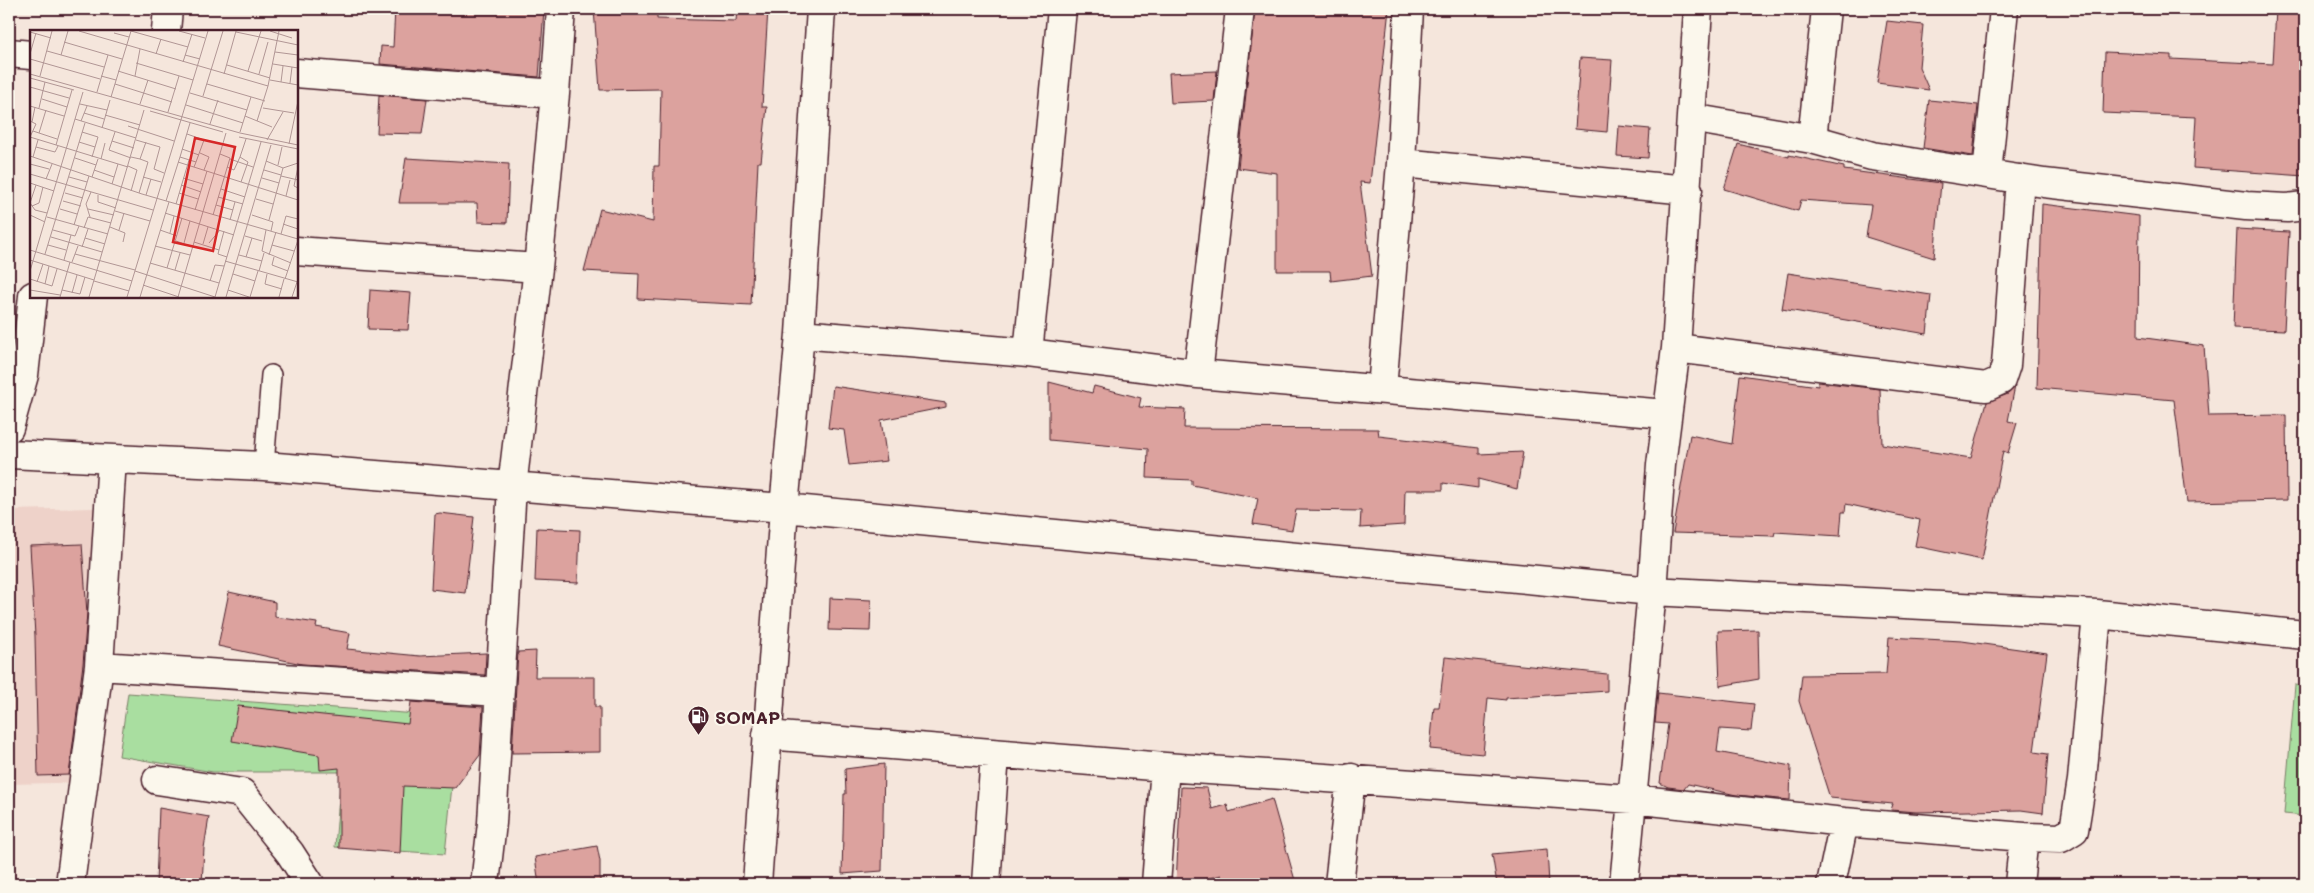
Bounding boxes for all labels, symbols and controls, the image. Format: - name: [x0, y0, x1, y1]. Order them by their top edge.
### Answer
- inset map: [30, 30, 298, 298]
- fuel station icon: SOMAP: [687, 705, 711, 736]
- place label: SOMAP: [715, 705, 780, 729]

